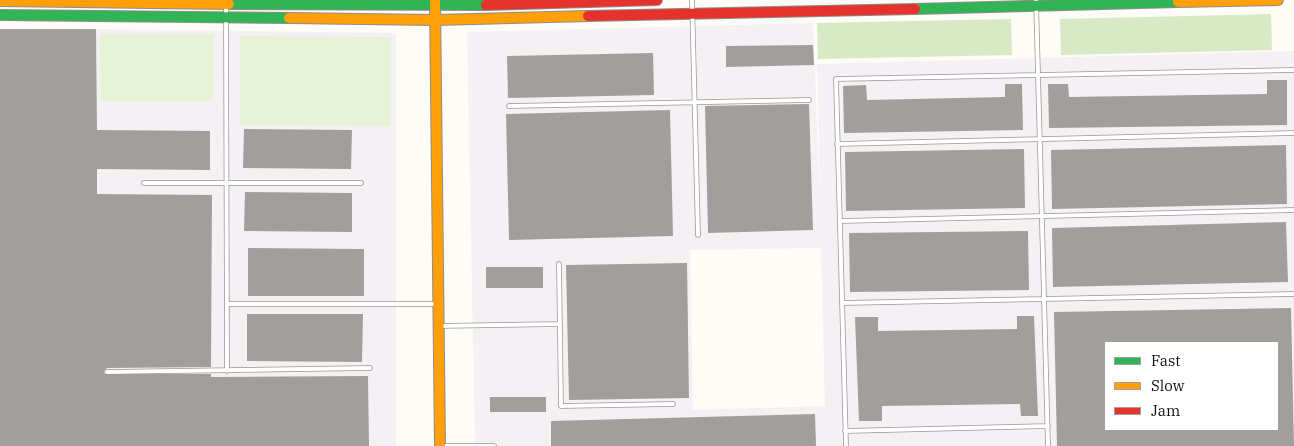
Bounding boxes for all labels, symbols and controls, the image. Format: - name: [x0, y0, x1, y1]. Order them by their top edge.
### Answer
- legend: [1104, 341, 1279, 431]
- text: Fast: [1151, 351, 1181, 370]
- text: Slow: [1151, 376, 1184, 395]
- text: Jam: [1151, 401, 1180, 420]

